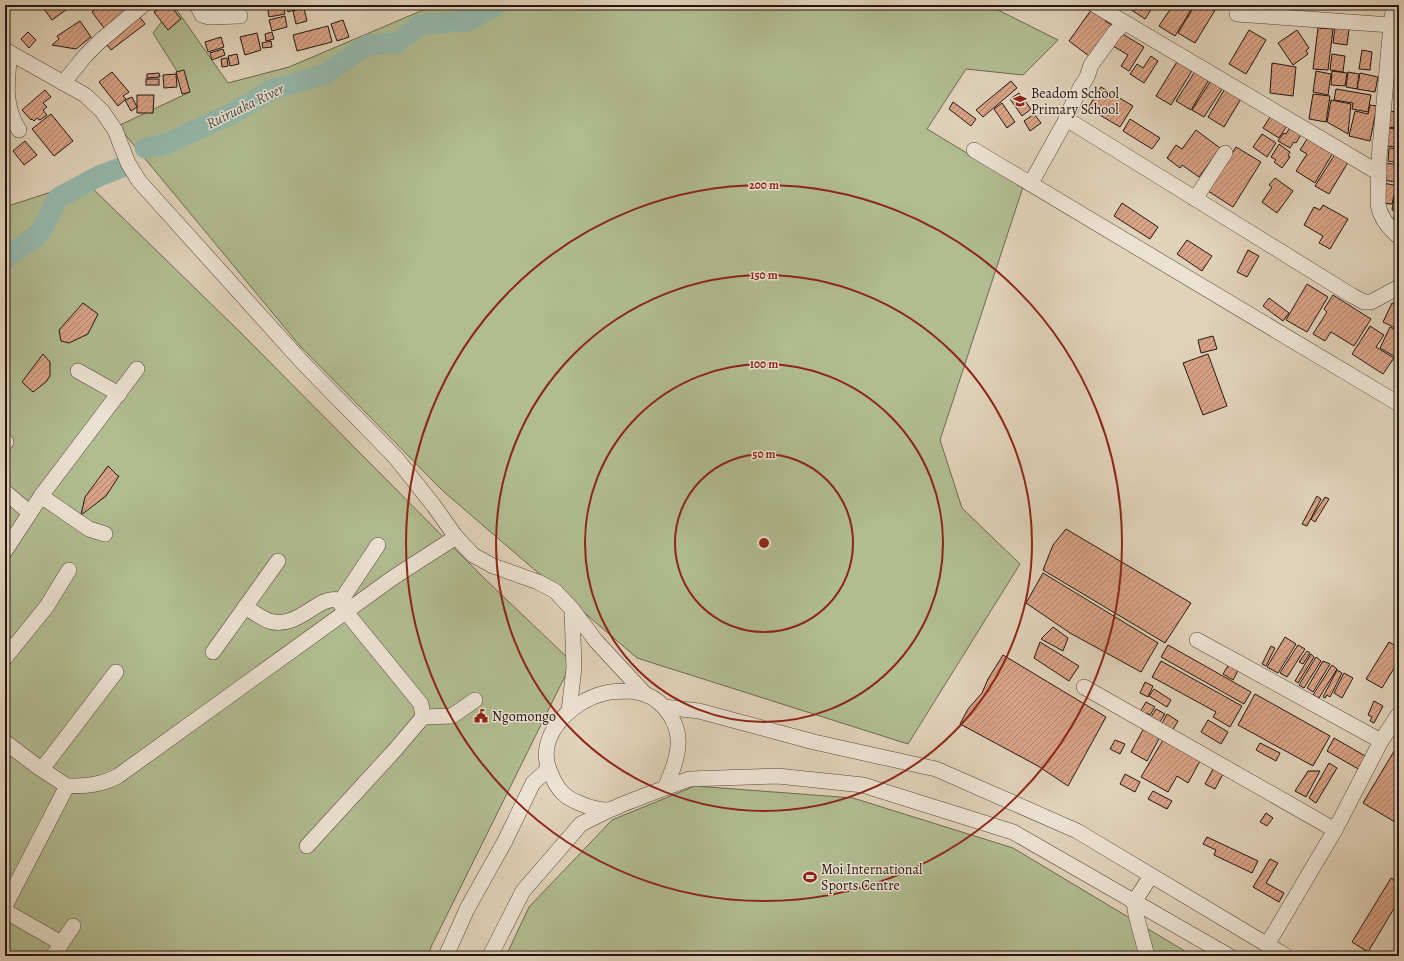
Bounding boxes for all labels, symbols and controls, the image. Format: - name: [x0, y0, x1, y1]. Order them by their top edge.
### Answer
- water label: Ruiruaka River: [203, 78, 288, 133]
- place label: Beadom School Primary School: [1031, 84, 1119, 119]
- school or university icon: Beadom School Primary School: [1012, 93, 1028, 109]
- text: 200 m: [749, 177, 779, 193]
- text: 150 m: [750, 267, 778, 283]
- text: 100 m: [750, 356, 778, 372]
- text: 50 m: [752, 446, 776, 462]
- centre of rings: [757, 536, 771, 550]
- place label: Ngomongo: [492, 707, 556, 726]
- public building icon: Ngomongo: [473, 708, 489, 724]
- place label: Moi International Sports Centre: [821, 860, 923, 895]
- sports icon: Moi International Sports Centre: [802, 869, 818, 885]

